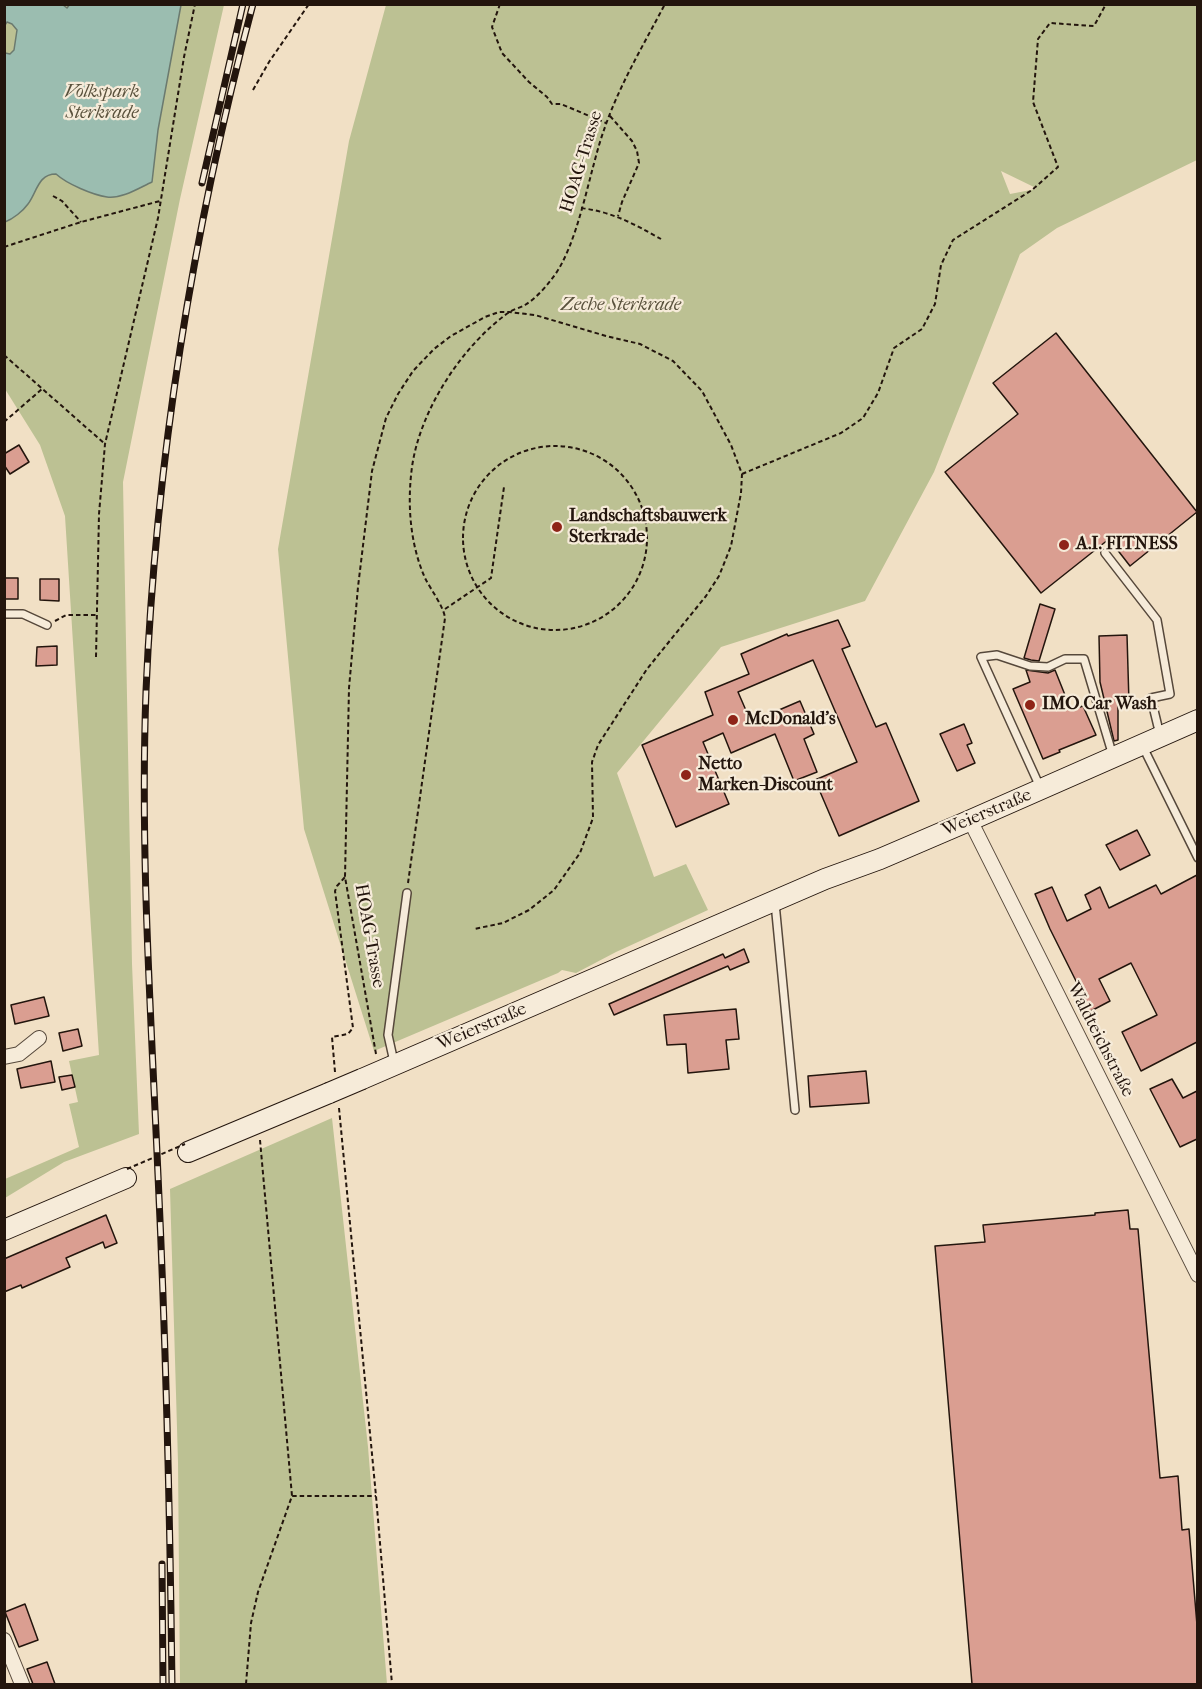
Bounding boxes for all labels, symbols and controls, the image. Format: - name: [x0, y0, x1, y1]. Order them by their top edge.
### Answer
- park label: Volkspark Sterkrade: [65, 82, 139, 124]
- street label: HOAG-Trasse: [556, 108, 608, 216]
- park label: Zeche Sterkrade: [561, 295, 681, 317]
- place label: Landschaftsbauwerk Sterkrade: [569, 506, 727, 548]
- marker: Landschaftsbauwerk Sterkrade: [550, 520, 564, 534]
- place label: A.I. FITNESS: [1076, 534, 1178, 556]
- marker: A.I. FITNESS: [1057, 538, 1071, 552]
- place label: IMO Car Wash: [1042, 694, 1157, 716]
- marker: IMO Car Wash: [1023, 698, 1037, 712]
- place label: McDonald's: [745, 709, 836, 731]
- marker: McDonald's: [726, 713, 740, 727]
- place label: Netto Marken-Discount: [698, 754, 833, 796]
- marker: Netto Marken-Discount: [679, 768, 693, 782]
- street label: Weierstraße: [939, 785, 1035, 841]
- street label: HOAG-Trasse: [349, 882, 389, 990]
- street label: Waldteichstraße: [1062, 979, 1138, 1101]
- street label: Weierstraße: [434, 999, 530, 1055]

